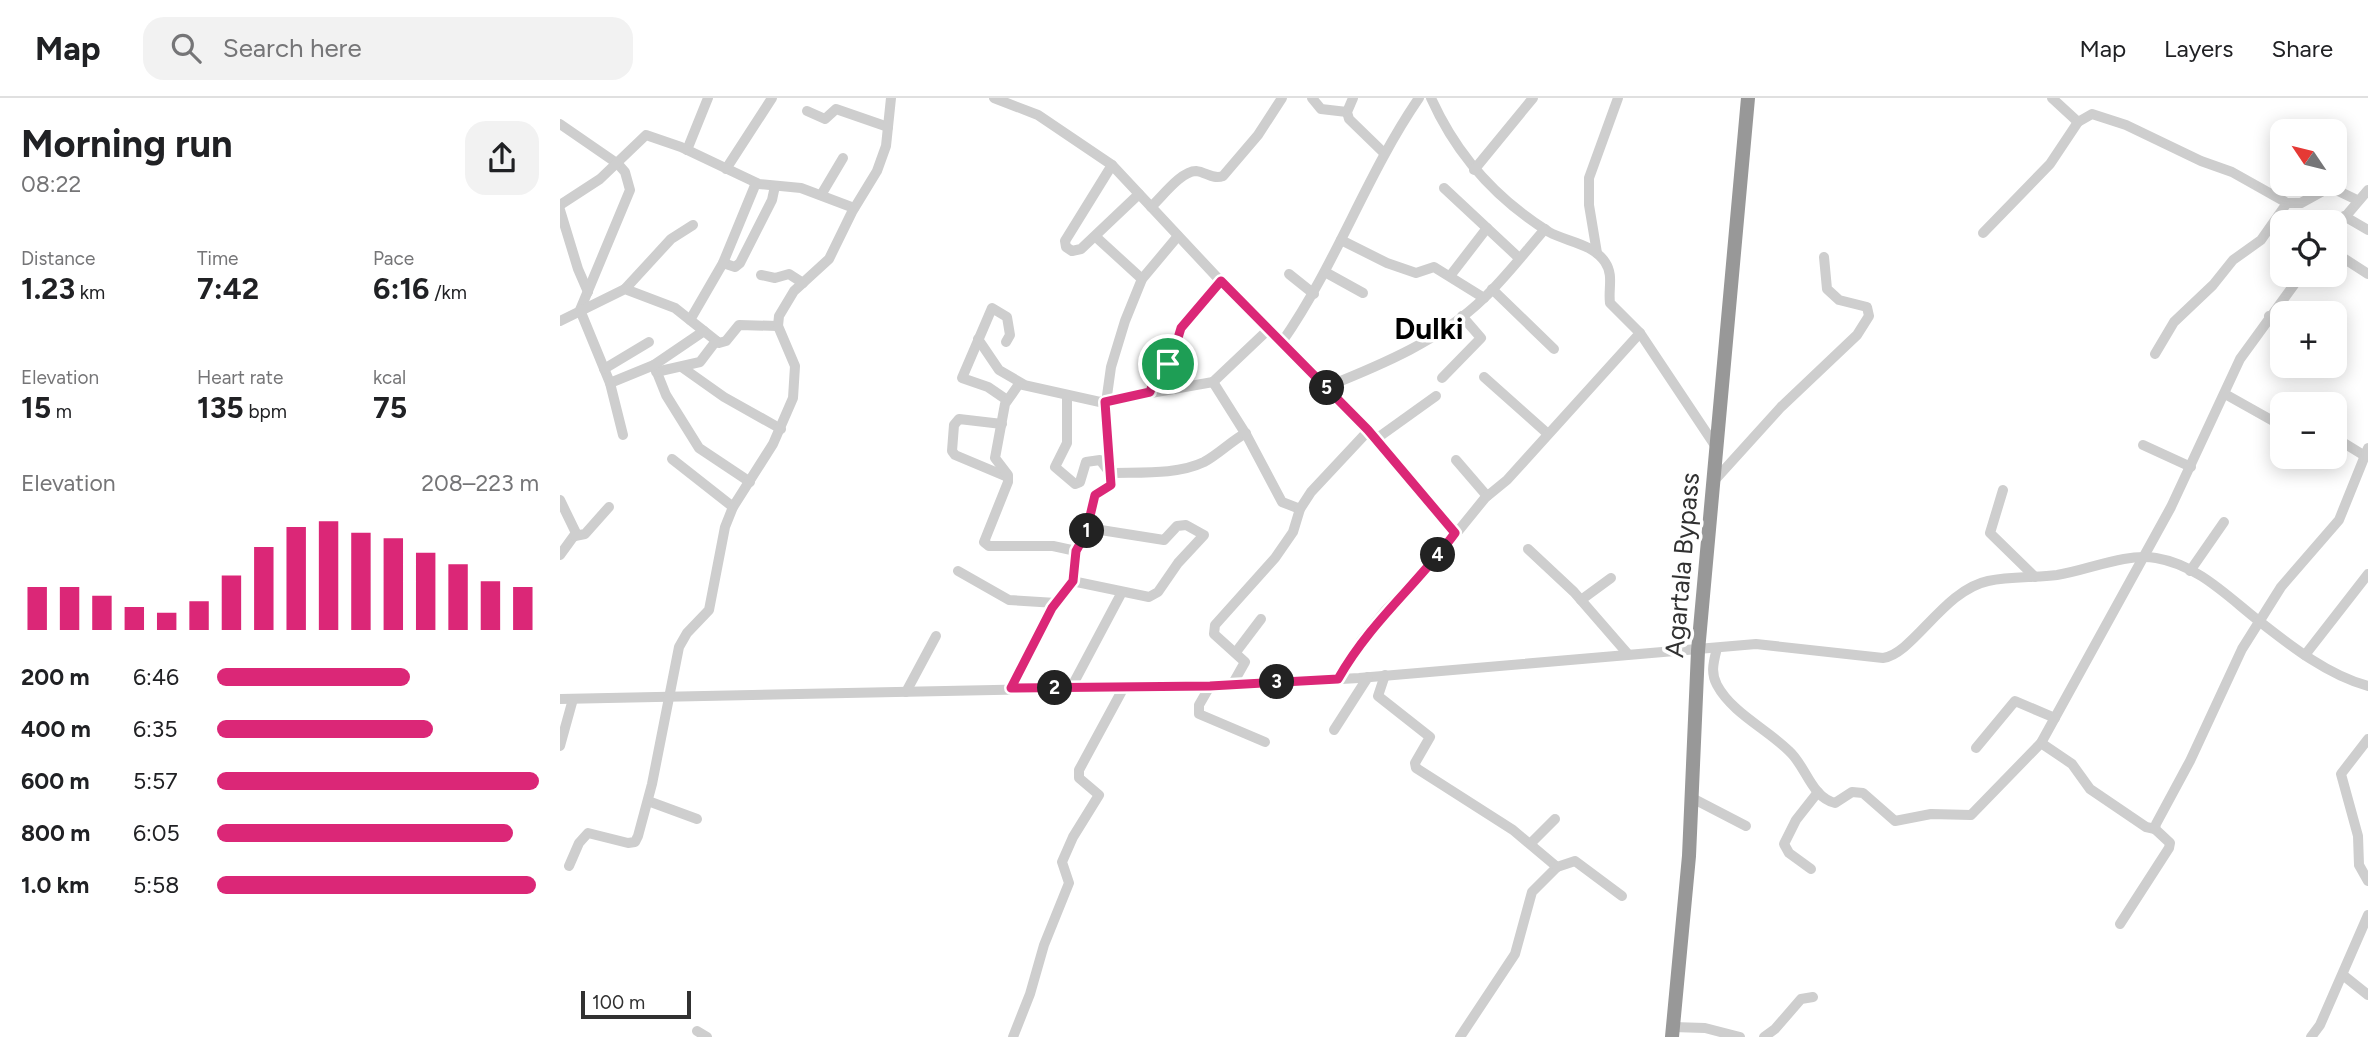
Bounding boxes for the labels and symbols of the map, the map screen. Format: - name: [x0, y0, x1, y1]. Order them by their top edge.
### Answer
- north arrow: [2270, 119, 2347, 196]
- district label: Dulki: [1394, 310, 1464, 347]
- pin: [1138, 334, 1198, 394]
- pin: 5: [1310, 370, 1344, 406]
- street label: Agartala Bypass: [1658, 471, 1706, 659]
- pin: 1: [1070, 514, 1104, 548]
- pin: 4: [1420, 538, 1456, 573]
- pin: 3: [1260, 664, 1294, 700]
- pin: 2: [1037, 670, 1072, 706]
- scale bar: [581, 988, 691, 1020]

